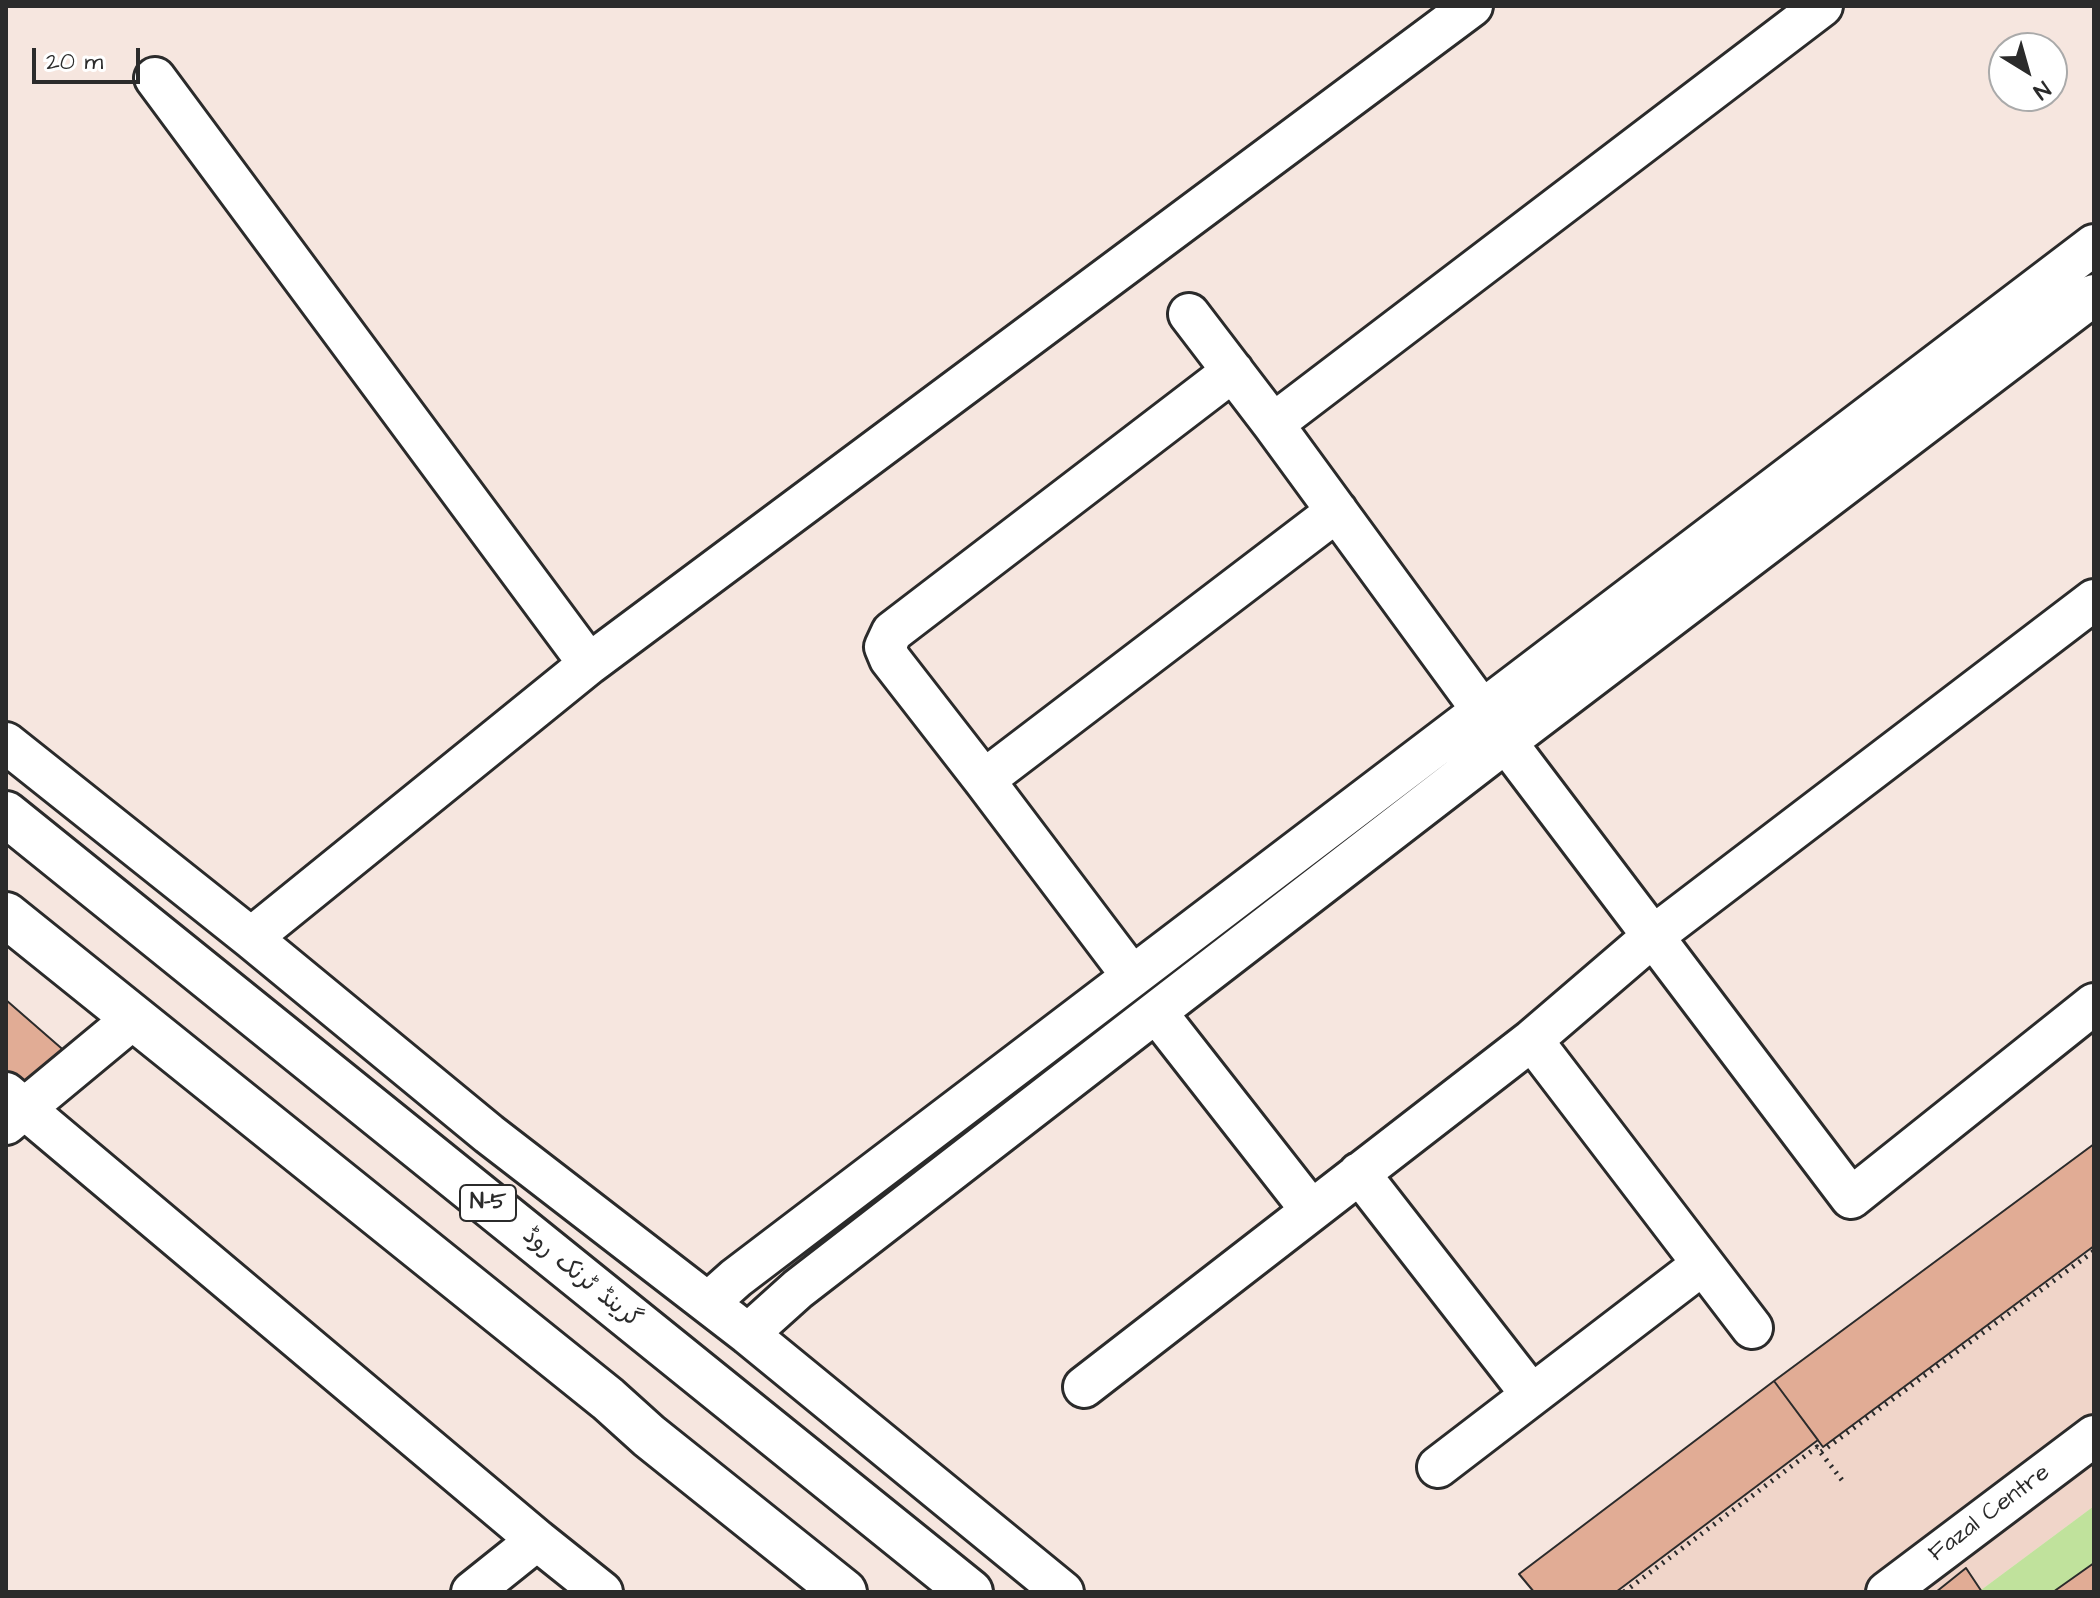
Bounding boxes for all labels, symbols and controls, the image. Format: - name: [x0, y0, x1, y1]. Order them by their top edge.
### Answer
- scale bar: [36, 32, 144, 82]
- north arrow: [1988, 32, 2068, 112]
- text: 20 m: [46, 45, 103, 79]
- text: N: [2027, 73, 2056, 106]
- road number: N-5: [460, 1185, 516, 1221]
- street label: گرینڈ ٹرنک روڈ: [516, 1222, 646, 1336]
- street label: Fazal Centre: [1924, 1459, 2056, 1569]

